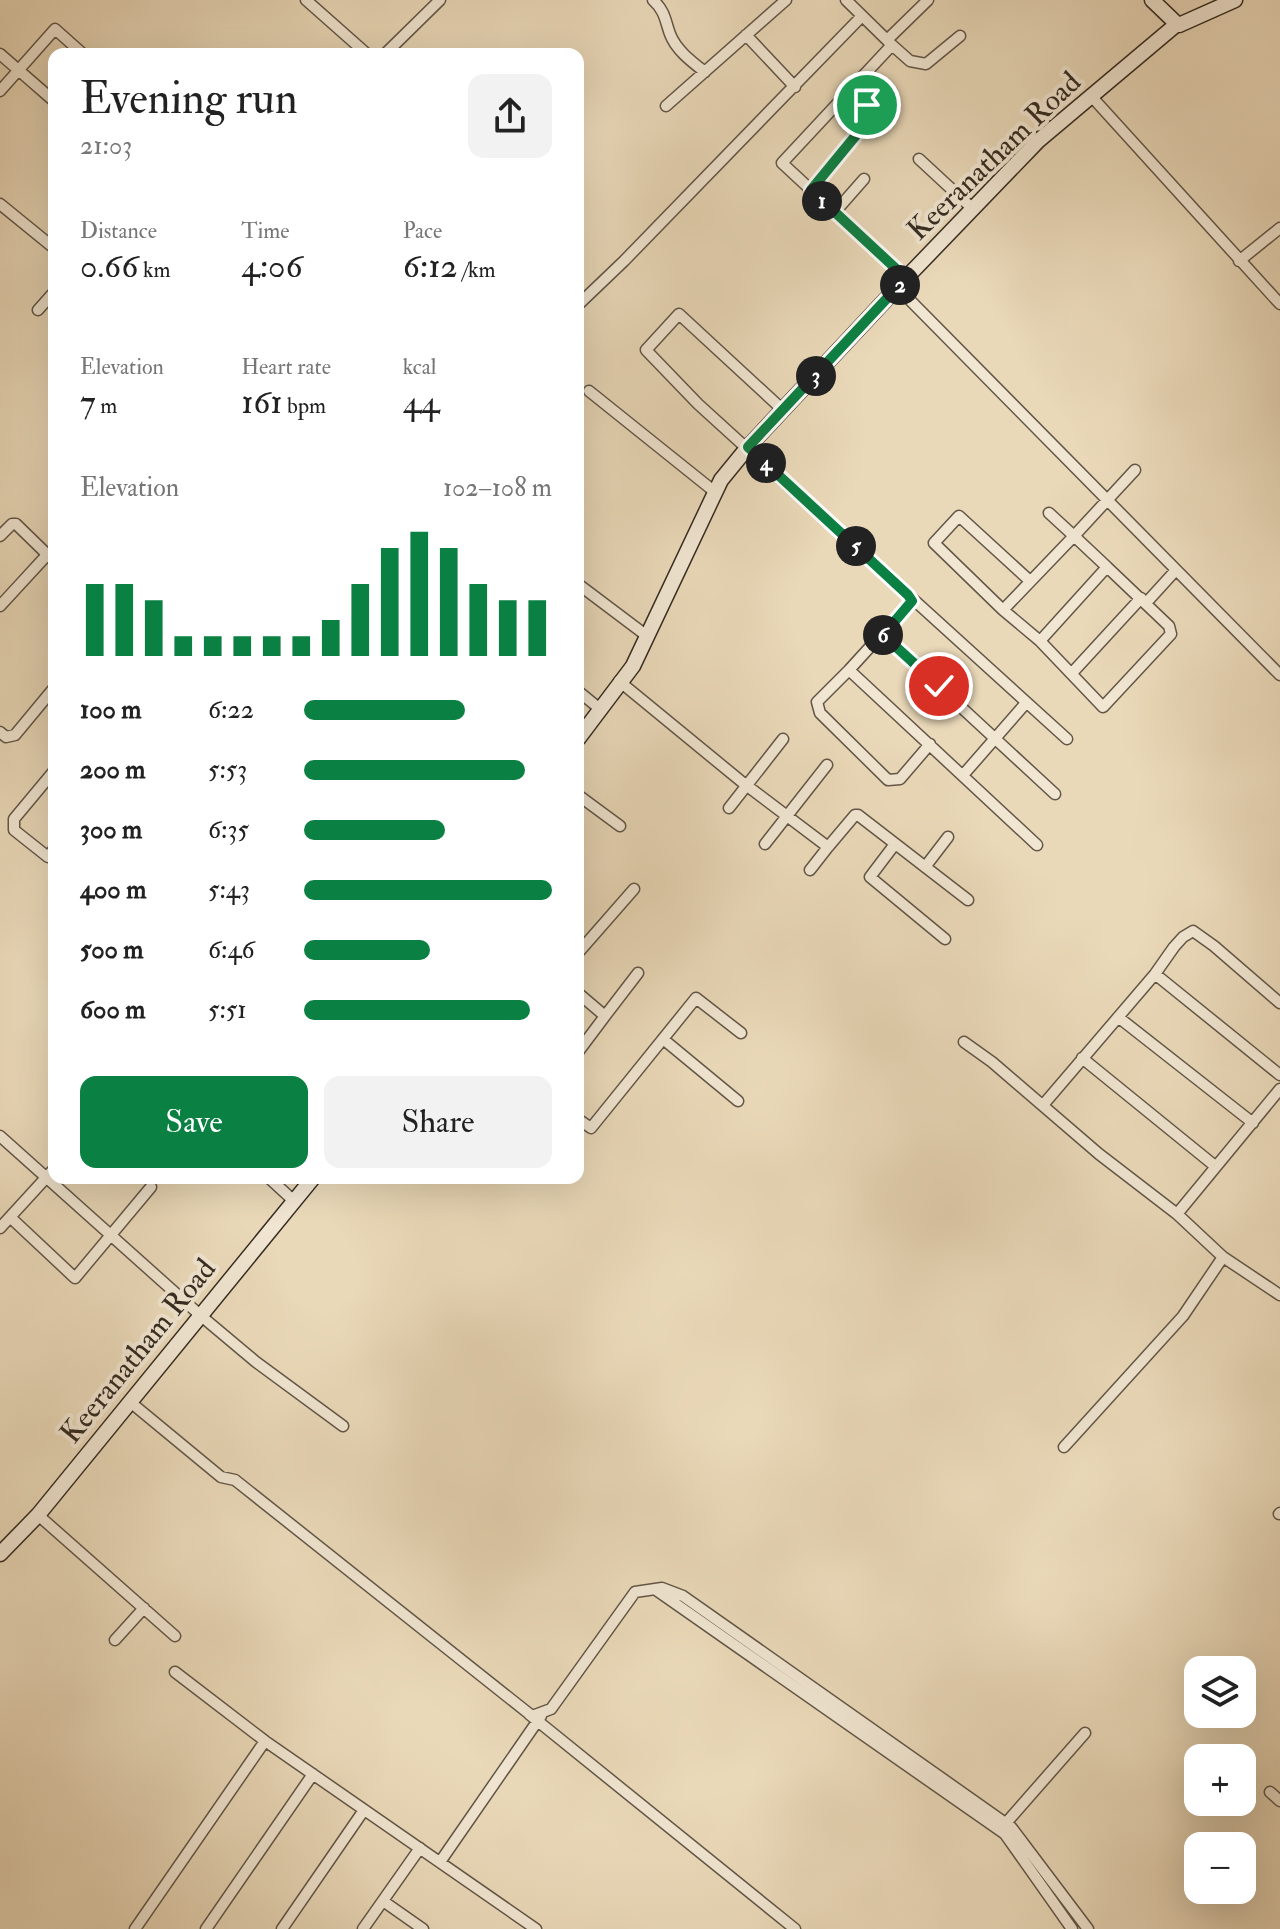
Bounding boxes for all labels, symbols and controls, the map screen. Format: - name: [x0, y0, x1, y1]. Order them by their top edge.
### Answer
- street label: Keeranatham Road: [899, 64, 1089, 248]
- pin: [833, 71, 901, 139]
- text: Evening run: [80, 72, 298, 127]
- button: share: [468, 74, 552, 158]
- icon: arrive: [845, 83, 889, 127]
- text: 21:03: [80, 130, 132, 162]
- pin: 1: [802, 181, 842, 221]
- text: 1: [818, 187, 826, 215]
- text: Distance: [80, 217, 157, 245]
- text: Time: [241, 217, 289, 245]
- text: Pace: [403, 217, 442, 245]
- text: 0.66: [80, 245, 138, 288]
- text: 4:06: [241, 245, 303, 288]
- text: 6:12: [403, 245, 458, 288]
- text: km: [138, 256, 170, 284]
- text: /km: [458, 256, 495, 284]
- pin: 2: [880, 265, 920, 305]
- text: 2: [894, 271, 906, 299]
- text: Elevation: [80, 353, 164, 381]
- text: Heart rate: [241, 353, 331, 381]
- text: kcal: [403, 353, 436, 381]
- pin: 3: [796, 356, 836, 396]
- text: 3: [812, 362, 820, 390]
- text: 7: [80, 381, 96, 424]
- text: 161: [241, 381, 282, 424]
- text: 44: [403, 381, 439, 424]
- text: m: [96, 392, 117, 420]
- text: bpm: [282, 392, 326, 420]
- pin: 4: [746, 443, 786, 483]
- text: 4: [760, 449, 772, 477]
- text: Elevation: [80, 472, 179, 504]
- text: 102–108 m: [443, 472, 552, 504]
- pin: 5: [836, 526, 876, 566]
- text: 5: [851, 532, 861, 560]
- pin: 6: [863, 615, 903, 655]
- text: 6: [877, 621, 889, 649]
- pin: [905, 652, 973, 720]
- icon: check: [917, 664, 961, 708]
- text: 100 m: [80, 694, 141, 726]
- text: 6:22: [208, 694, 254, 726]
- text: 200 m: [80, 754, 145, 786]
- text: 5:53: [208, 754, 247, 786]
- text: 300 m: [80, 814, 142, 846]
- text: 6:35: [208, 814, 249, 846]
- text: 400 m: [80, 874, 146, 906]
- text: 5:43: [208, 874, 250, 906]
- text: 500 m: [80, 934, 144, 966]
- text: 6:46: [208, 934, 255, 966]
- text: 600 m: [80, 994, 145, 1026]
- text: 5:51: [208, 994, 247, 1026]
- button: Save: [80, 1076, 308, 1168]
- button: Share: [324, 1076, 552, 1168]
- street label: Keeranatham Road: [52, 1251, 224, 1451]
- map controls: [1184, 1656, 1256, 1904]
- button: layers: [1184, 1656, 1256, 1728]
- button: +: [1184, 1744, 1256, 1816]
- button: −: [1184, 1832, 1256, 1904]

